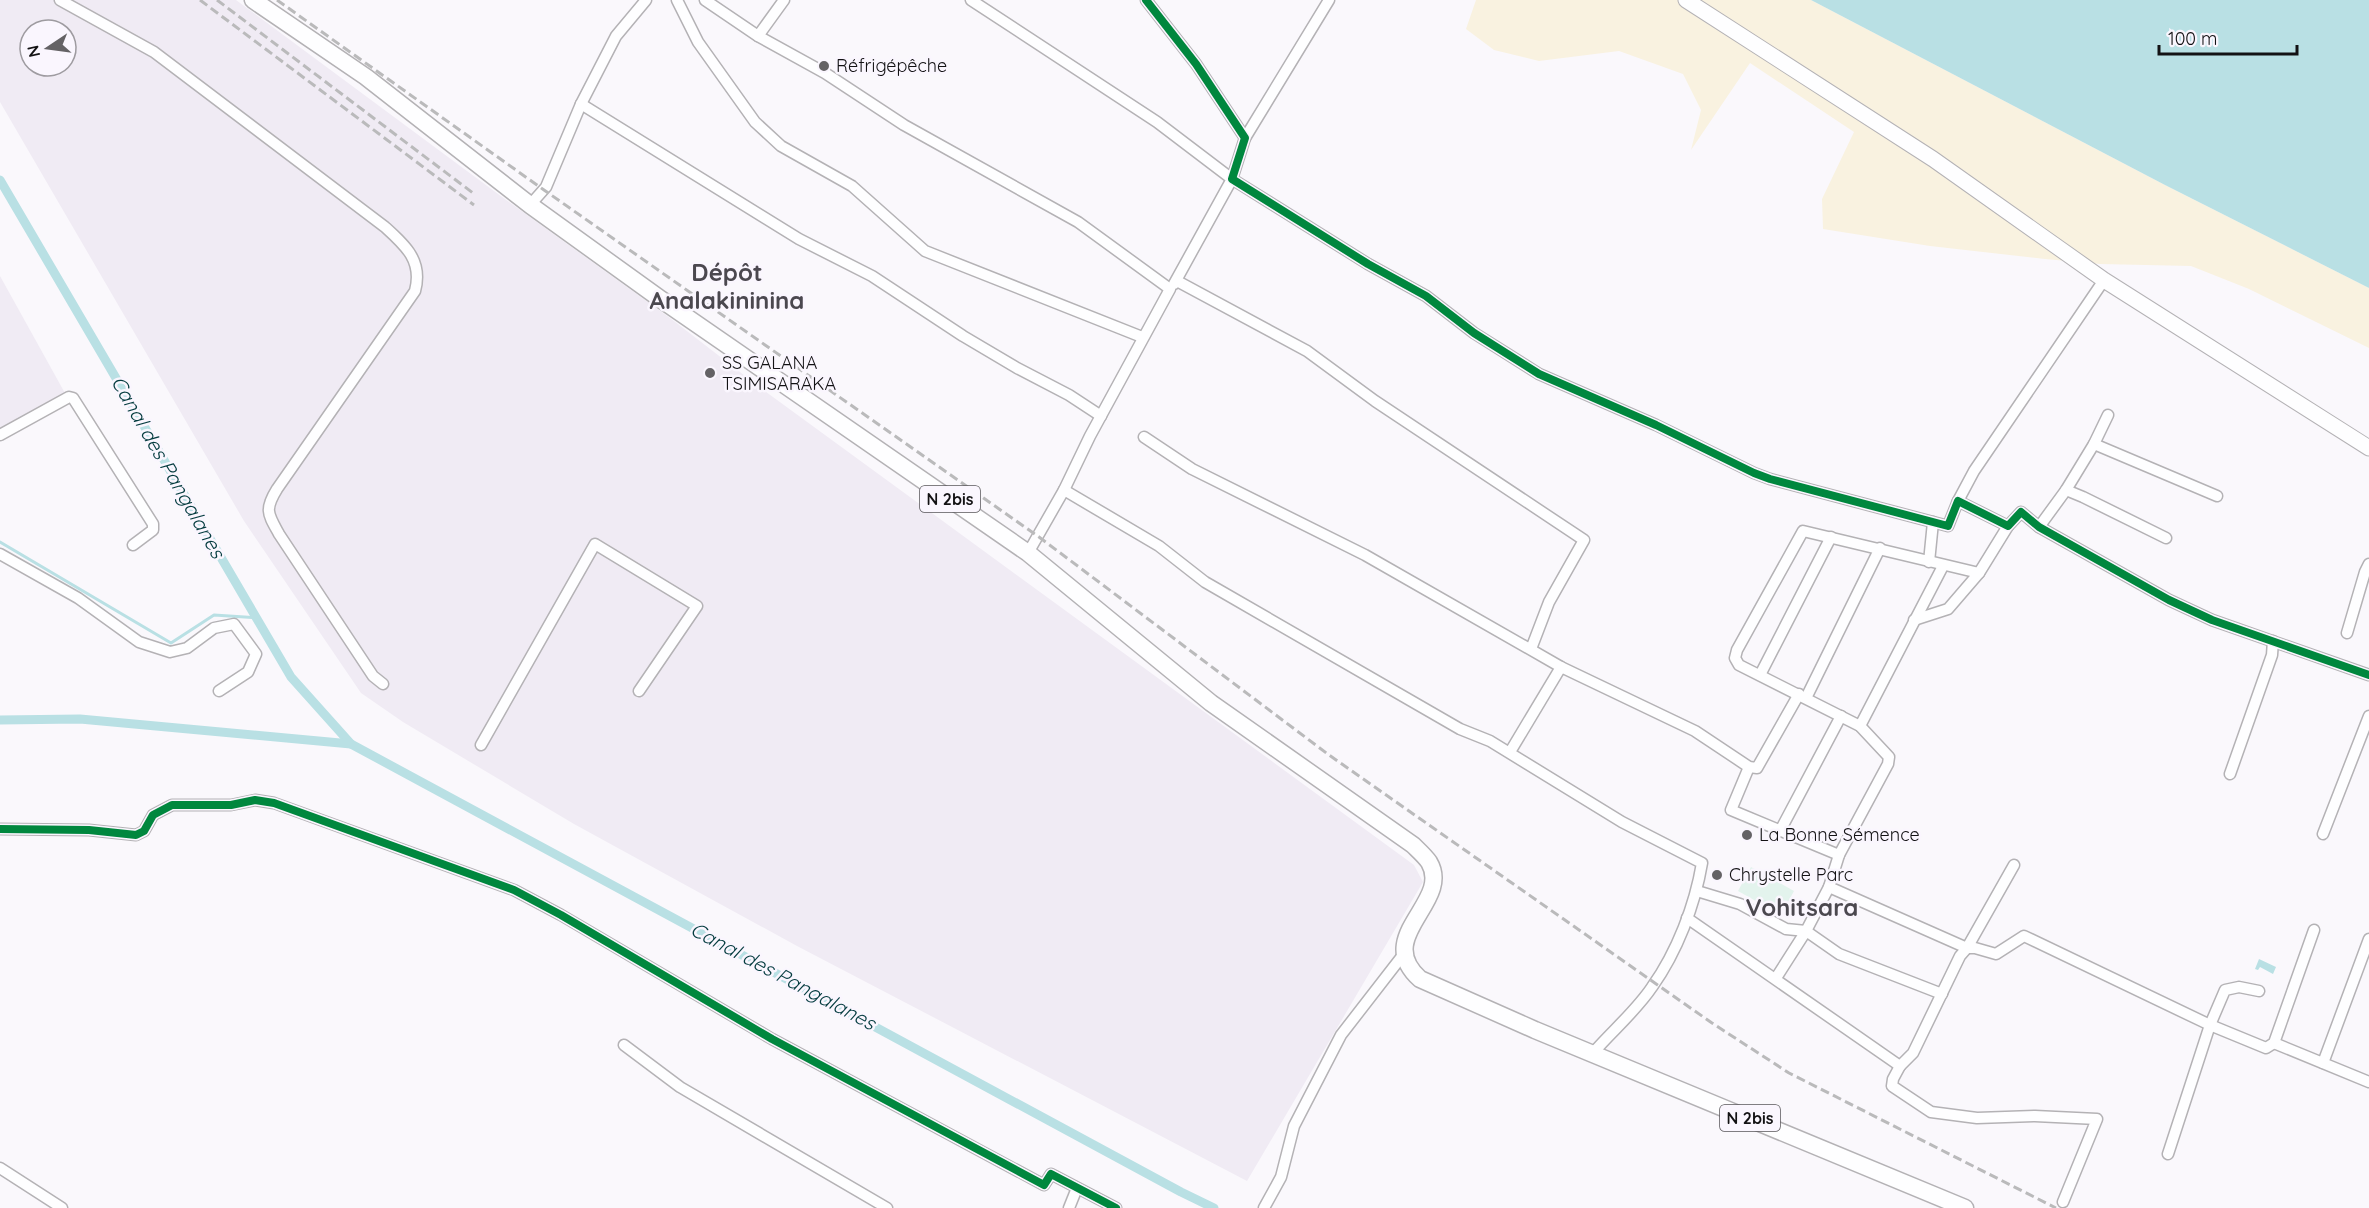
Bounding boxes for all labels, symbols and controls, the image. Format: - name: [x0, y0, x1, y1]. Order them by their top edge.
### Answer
- north arrow: [18, 18, 78, 78]
- scale bar: [2159, 18, 2297, 56]
- text: 100 m: [2168, 27, 2217, 50]
- text: N: [22, 43, 44, 59]
- place label: Réfrigépêche: [836, 54, 947, 77]
- marker: Réfrigépêche: [817, 59, 831, 73]
- district label: Dépôt Analakininina: [650, 257, 804, 315]
- place label: SS GALANA TSIMISARAKA: [722, 351, 836, 395]
- marker: SS GALANA TSIMISARAKA: [703, 366, 717, 380]
- water label: Canal des Pangalanes: [106, 371, 232, 564]
- road number: N 2bis: [920, 486, 980, 512]
- place label: La Bonne Sémence: [1759, 823, 1920, 846]
- marker: La Bonne Sémence: [1740, 828, 1754, 842]
- place label: Chrystelle Parc: [1729, 863, 1853, 886]
- marker: Chrystelle Parc: [1710, 868, 1724, 882]
- district label: Vohitsara: [1746, 892, 1858, 922]
- water label: Canal des Pangalanes: [686, 916, 882, 1036]
- road number: N 2bis: [1720, 1105, 1780, 1131]

